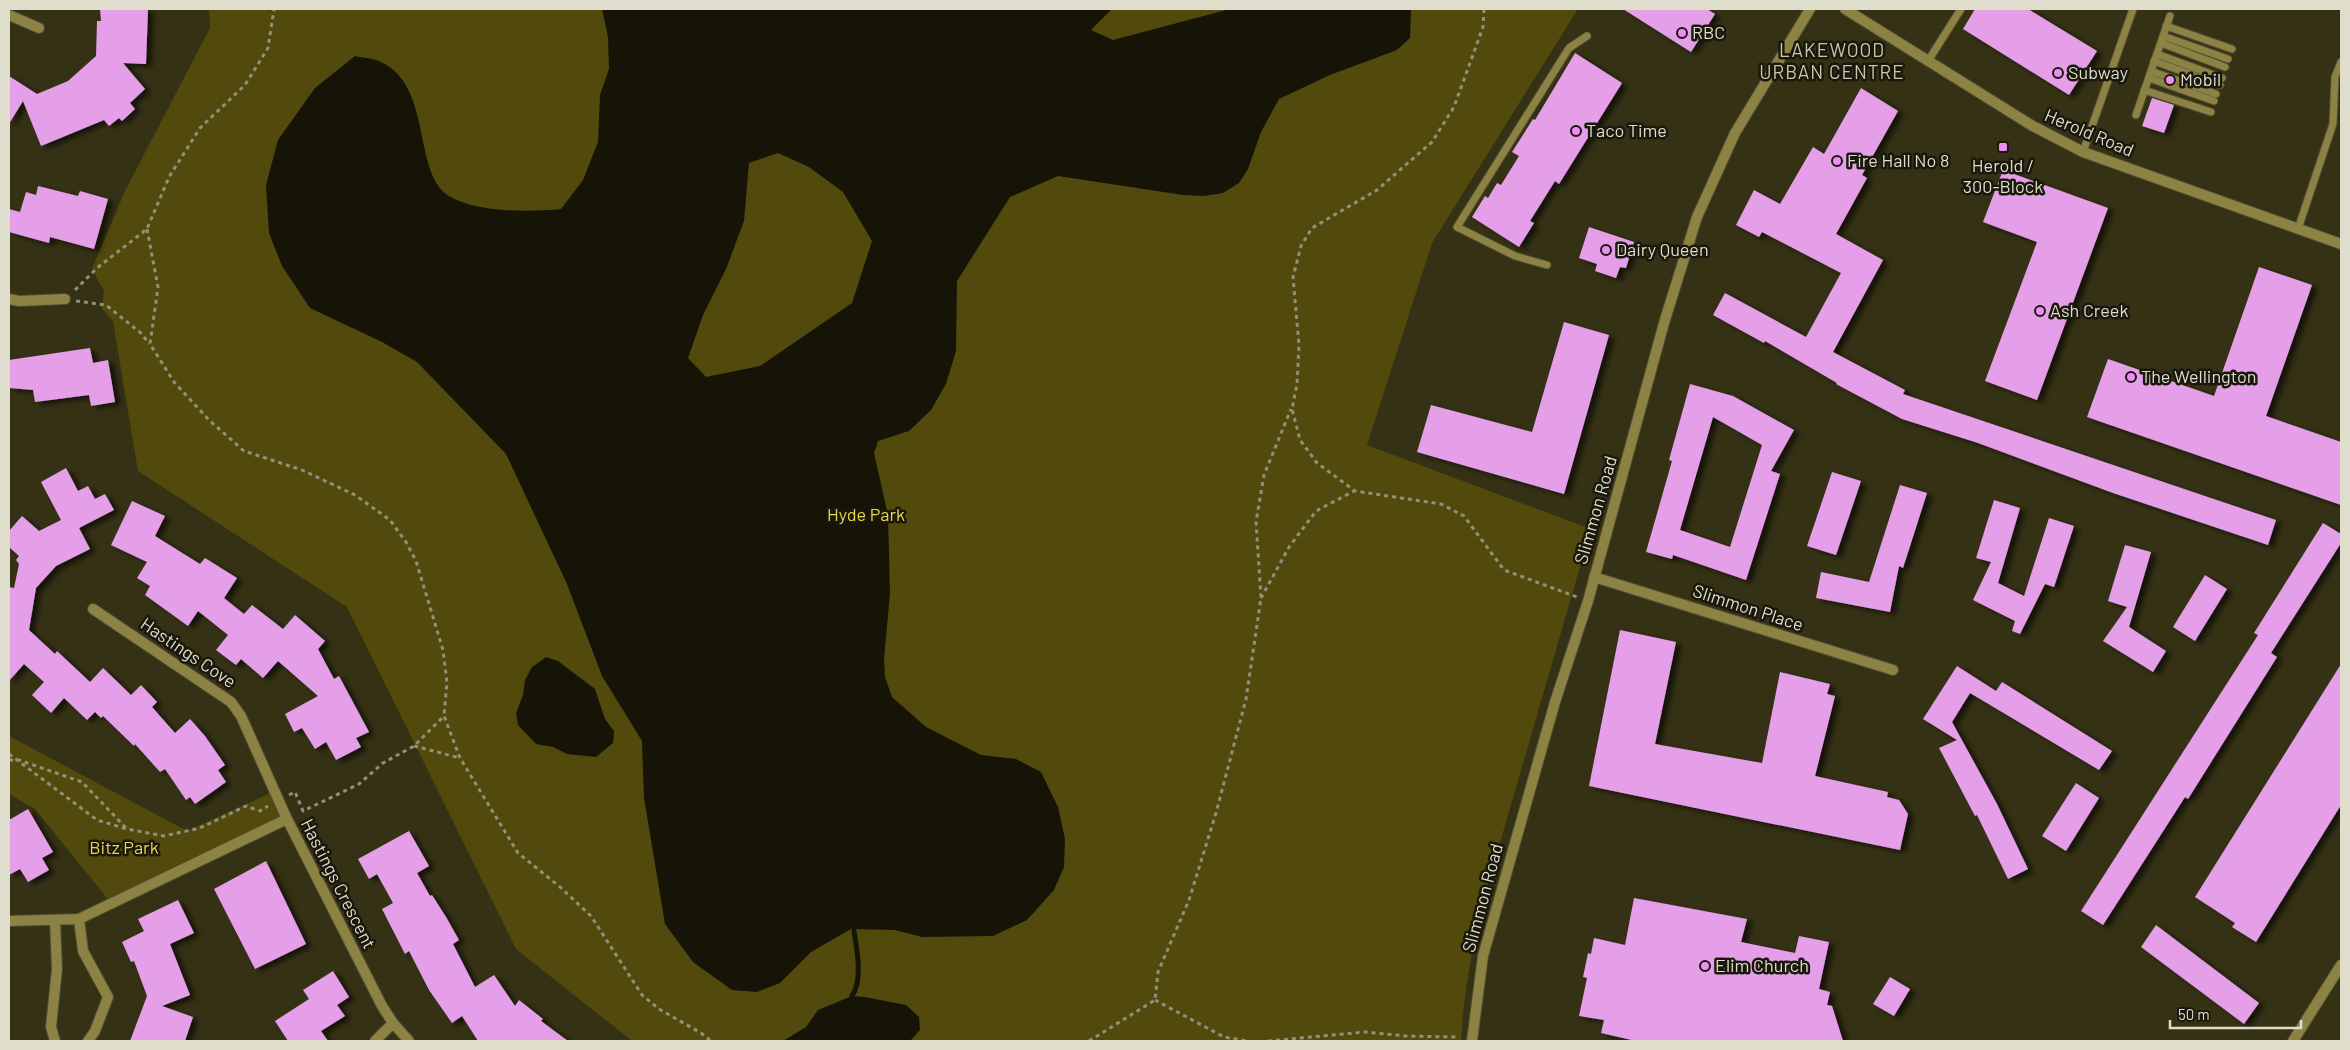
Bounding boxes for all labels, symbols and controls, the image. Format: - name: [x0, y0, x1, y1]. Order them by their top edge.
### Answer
- place label: RBC: [1692, 21, 1725, 43]
- marker: RBC: [1676, 27, 1688, 39]
- district label: LAKEWOOD URBAN CENTRE: [1759, 38, 1905, 83]
- place label: Subway: [2068, 61, 2128, 83]
- marker: Subway: [2052, 67, 2064, 79]
- place label: Mobil: [2180, 68, 2221, 90]
- marker: Mobil: [2164, 74, 2176, 86]
- street label: Herold Road: [2041, 103, 2137, 161]
- place label: Taco Time: [1586, 119, 1667, 141]
- marker: Taco Time: [1570, 125, 1582, 137]
- marker: Herold / 300-Block: [1997, 141, 2009, 153]
- place label: Fire Hall No 8: [1847, 149, 1949, 171]
- place label: Herold / 300-Block: [1963, 154, 2043, 197]
- marker: Fire Hall No 8: [1831, 155, 1843, 167]
- place label: Dairy Queen: [1616, 238, 1709, 260]
- marker: Dairy Queen: [1600, 244, 1612, 256]
- place label: Ash Creek: [2050, 299, 2128, 321]
- marker: Ash Creek: [2034, 305, 2046, 317]
- place label: The Wellington: [2141, 365, 2257, 387]
- marker: The Wellington: [2125, 371, 2137, 383]
- street label: Slimmon Road: [1569, 453, 1621, 566]
- park label: Hyde Park: [827, 503, 905, 525]
- street label: Slimmon Place: [1690, 579, 1806, 635]
- street label: Hastings Cove: [137, 612, 240, 692]
- street label: Hastings Crescent: [297, 815, 381, 952]
- park label: Bitz Park: [89, 836, 159, 858]
- street label: Slimmon Road: [1457, 841, 1507, 955]
- place label: Elim Church: [1715, 954, 1809, 976]
- marker: Elim Church: [1699, 960, 1711, 972]
- scale bar: [2170, 998, 2301, 1030]
- text: 50 m: [2178, 1005, 2210, 1023]

